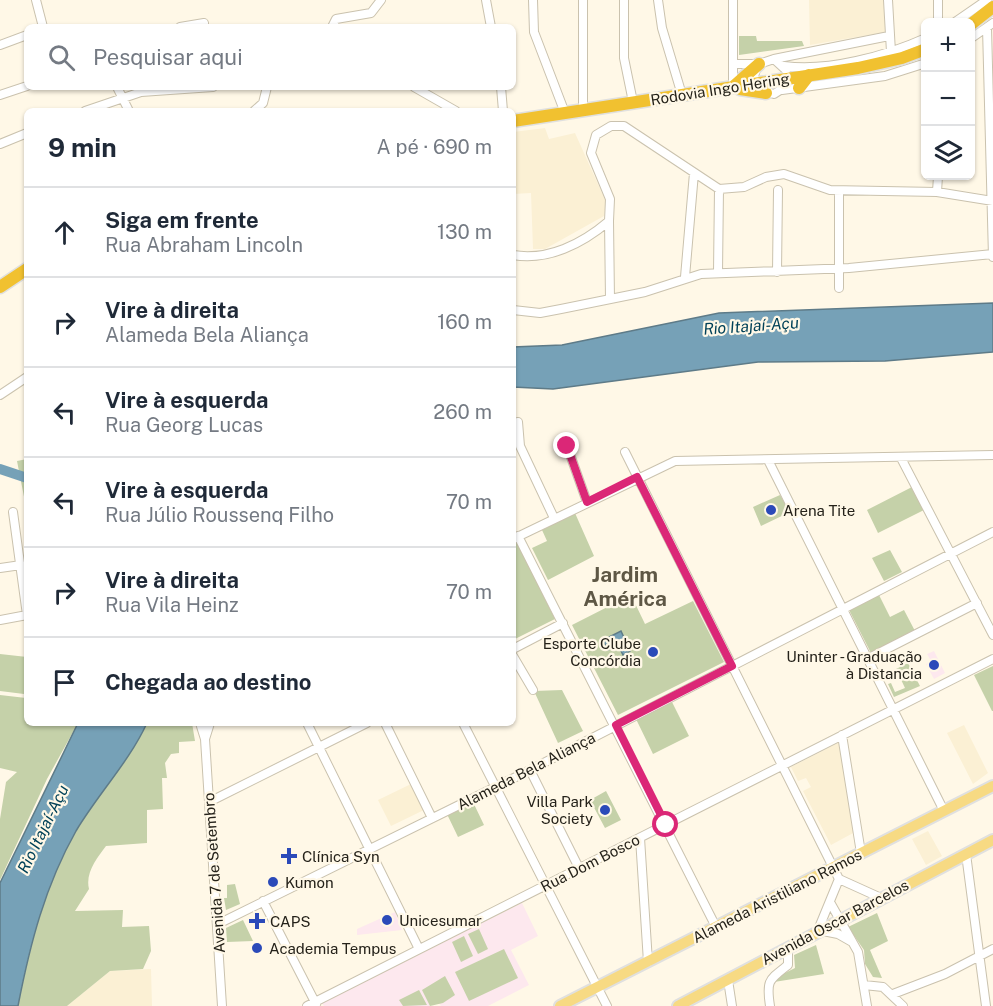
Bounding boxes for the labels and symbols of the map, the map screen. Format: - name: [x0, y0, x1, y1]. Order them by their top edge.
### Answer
- street label: Rodovia Ingo Hering: [649, 70, 791, 108]
- water label: Rio Itajaí-Açu: [703, 313, 799, 339]
- route end: [553, 432, 579, 458]
- place label: Arena Tite: [783, 502, 855, 519]
- marker: Arena Tite: [764, 503, 778, 517]
- district label: Jardim América: [583, 562, 667, 611]
- place label: Esporte Clube Concórdia: [543, 635, 641, 669]
- marker: Esporte Clube Concórdia: [646, 645, 660, 659]
- place label: Uninter - Graduação à Distancia: [786, 648, 922, 682]
- marker: Uninter - Graduação à Distancia: [927, 658, 941, 672]
- street label: Alameda Bela Aliança: [454, 729, 598, 813]
- water label: Rio Itajaí-Açu: [13, 782, 73, 876]
- street label: Avenida 7 de Setembro: [200, 792, 228, 954]
- place label: Villa Park Society: [526, 793, 593, 827]
- marker: Villa Park Society: [598, 803, 612, 817]
- route start: [652, 811, 678, 837]
- street label: Rua Dom Bosco: [538, 831, 642, 895]
- street label: Alameda Aristiliano Ramos: [690, 846, 864, 946]
- marker: Clínica Syn: [280, 847, 298, 865]
- place label: Clínica Syn: [302, 848, 380, 865]
- place label: Kumon: [285, 874, 334, 891]
- marker: Kumon: [266, 875, 280, 889]
- street label: Avenida Oscar Barcelos: [759, 876, 911, 968]
- marker: CAPS: [248, 912, 266, 930]
- place label: Unicesumar: [399, 912, 482, 929]
- place label: CAPS: [270, 913, 311, 930]
- marker: Unicesumar: [380, 913, 394, 927]
- place label: Academia Tempus: [269, 940, 396, 957]
- marker: Academia Tempus: [250, 941, 264, 955]

